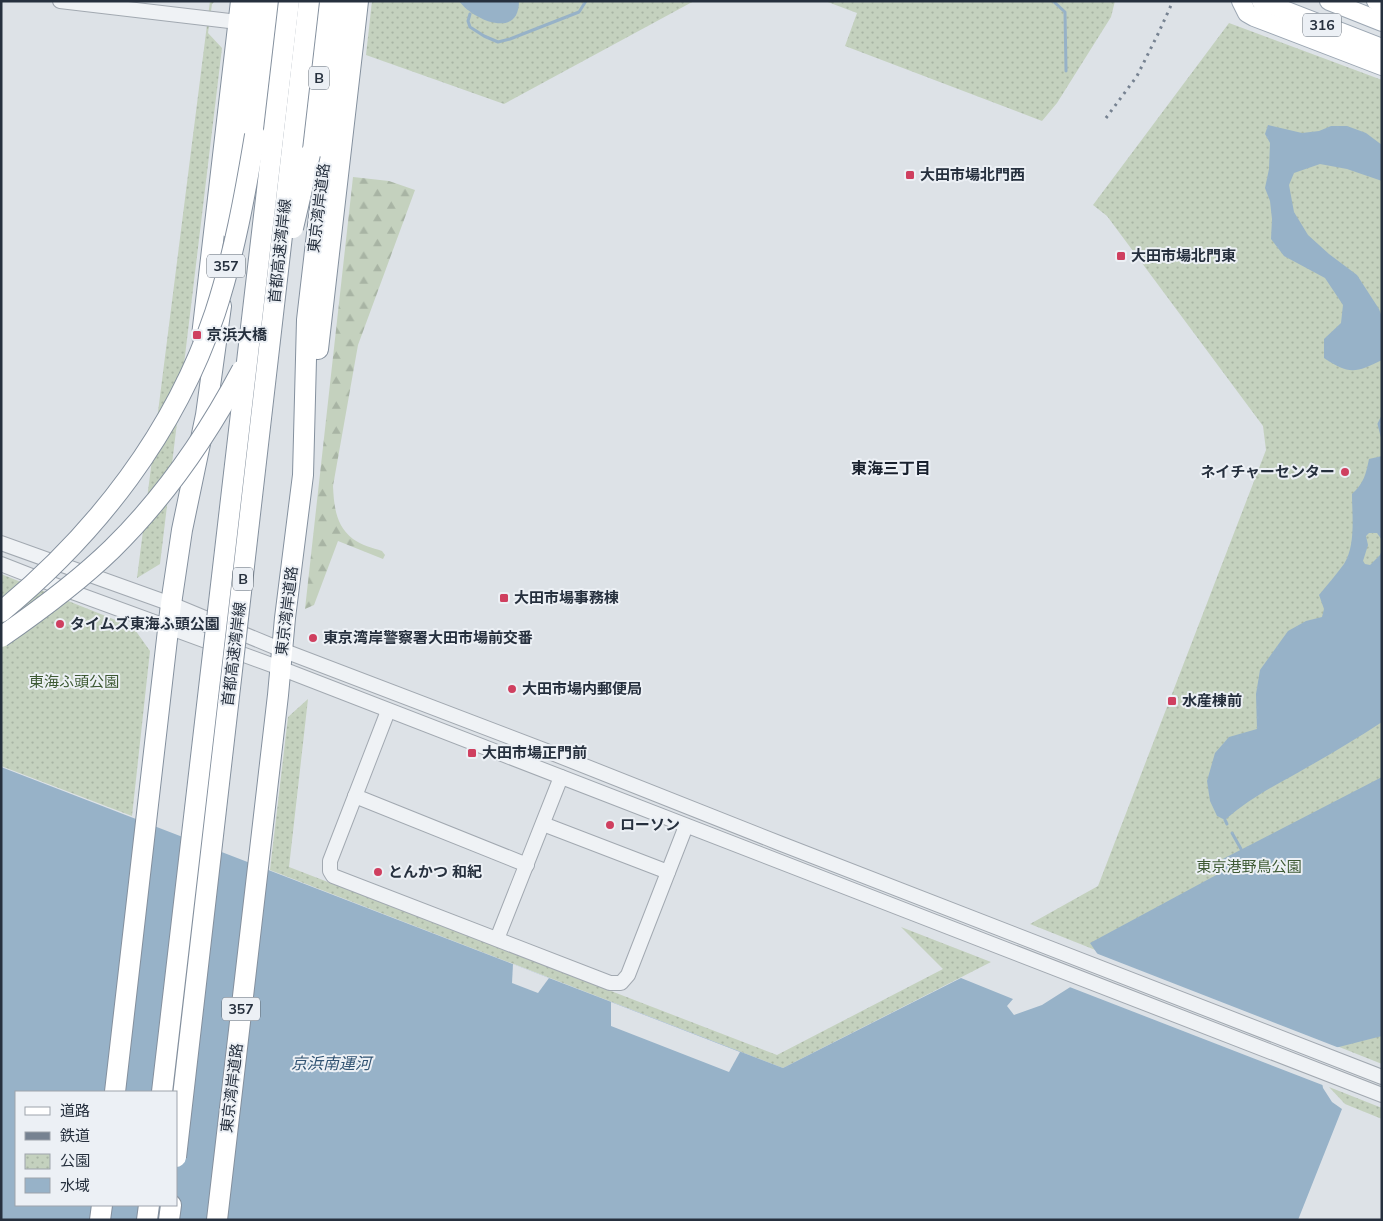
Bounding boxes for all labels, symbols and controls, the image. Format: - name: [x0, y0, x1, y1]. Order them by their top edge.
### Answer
- road number: 316: [1303, 14, 1341, 36]
- road number: B: [309, 66, 329, 90]
- street label: 東京湾岸道路: [304, 162, 333, 254]
- place label: 大田市場北門西: [920, 165, 1025, 184]
- marker: 大田市場北門西: [904, 169, 916, 181]
- street label: 首都高速湾岸線: [265, 198, 294, 304]
- place label: 大田市場北門東: [1131, 246, 1236, 265]
- marker: 大田市場北門東: [1115, 250, 1127, 262]
- road number: 357: [207, 255, 245, 278]
- place label: 京浜大橋: [207, 325, 268, 344]
- marker: 京浜大橋: [191, 329, 203, 341]
- district label: 東海三丁目: [851, 458, 931, 478]
- place label: ネイチャーセンター: [1200, 462, 1335, 481]
- marker: ネイチャーセンター: [1339, 466, 1351, 478]
- street label: 東京湾岸道路: [272, 565, 301, 657]
- road number: B: [233, 568, 253, 590]
- place label: 大田市場事務棟: [514, 588, 619, 607]
- marker: 大田市場事務棟: [498, 592, 510, 604]
- street label: 首都高速湾岸線: [218, 601, 249, 707]
- place label: タイムズ東海ふ頭公園: [70, 614, 220, 633]
- marker: タイムズ東海ふ頭公園: [54, 618, 66, 630]
- place label: 東京湾岸警察署大田市場前交番: [323, 628, 533, 647]
- marker: 東京湾岸警察署大田市場前交番: [307, 632, 319, 644]
- park label: 東海ふ頭公園: [29, 672, 119, 691]
- place label: 大田市場内郵便局: [522, 679, 642, 698]
- marker: 大田市場内郵便局: [506, 683, 518, 695]
- place label: 水産棟前: [1182, 691, 1242, 710]
- marker: 水産棟前: [1166, 695, 1178, 707]
- place label: 大田市場正門前: [482, 743, 587, 762]
- marker: 大田市場正門前: [466, 747, 478, 759]
- place label: ローソン: [620, 815, 680, 834]
- marker: ローソン: [604, 819, 616, 831]
- park label: 東京港野鳥公園: [1196, 857, 1302, 876]
- place label: とんかつ 和紀: [388, 862, 482, 881]
- marker: とんかつ 和紀: [372, 866, 384, 878]
- road number: 357: [222, 998, 260, 1021]
- street label: 東京湾岸道路: [217, 1042, 246, 1134]
- water label: 京浜南運河: [291, 1053, 374, 1073]
- legend: [15, 1091, 178, 1206]
- text: 道路: [60, 1101, 90, 1120]
- text: 鉄道: [60, 1126, 90, 1145]
- text: 公園: [60, 1151, 90, 1170]
- text: 水域: [60, 1176, 90, 1195]

